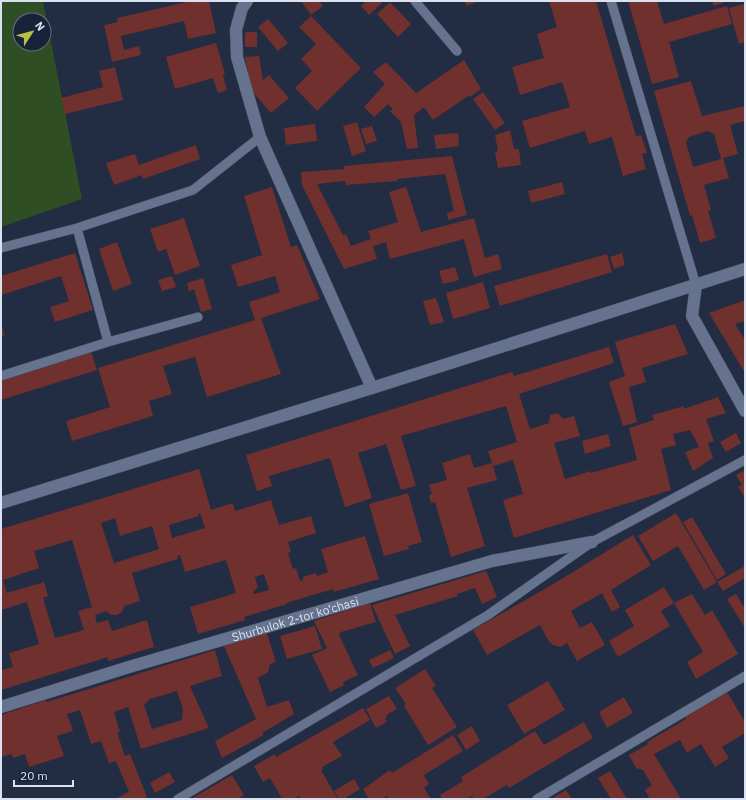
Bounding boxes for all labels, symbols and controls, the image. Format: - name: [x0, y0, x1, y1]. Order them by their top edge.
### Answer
- north arrow: [12, 12, 52, 52]
- text: N: [32, 19, 48, 33]
- street label: Shurbulok 2-tor ko‘chasi: [230, 593, 360, 644]
- scale bar: [14, 762, 73, 788]
- text: 20 m: [20, 768, 48, 783]

